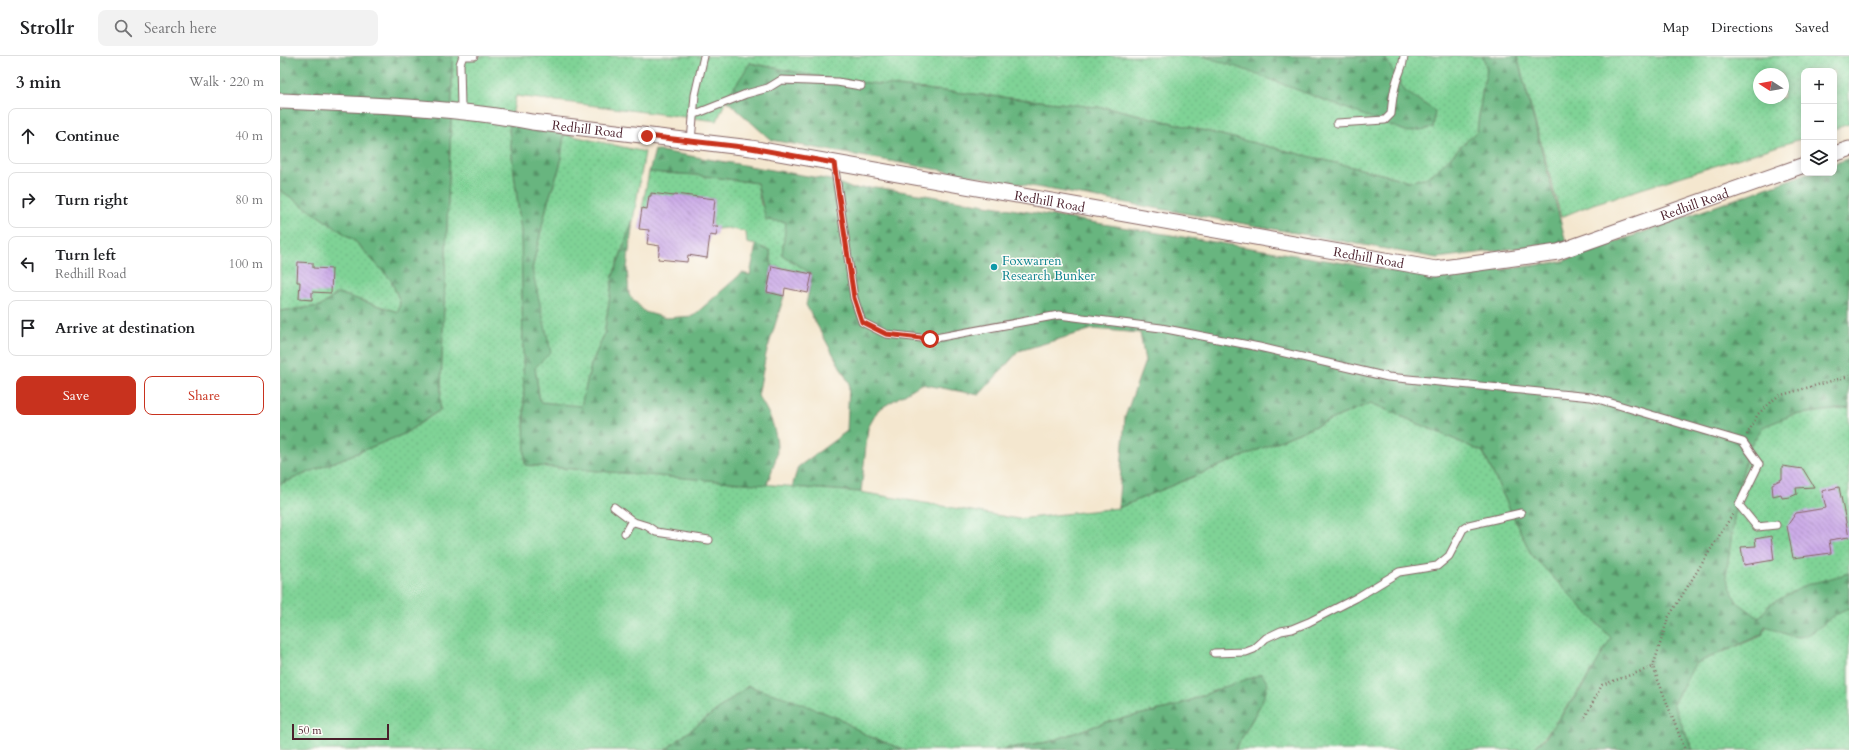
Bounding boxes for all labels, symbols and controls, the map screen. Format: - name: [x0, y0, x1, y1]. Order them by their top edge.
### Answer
- search box: [98, 10, 378, 46]
- text: Strollr: [20, 15, 74, 41]
- icon: search: [112, 17, 134, 39]
- text: Search here: [144, 18, 217, 38]
- text: Map: [1663, 18, 1689, 37]
- text: Directions: [1711, 18, 1773, 37]
- text: Saved: [1795, 18, 1829, 37]
- north arrow: [1753, 68, 1789, 104]
- map controls: [1801, 68, 1837, 176]
- button: +: [1801, 68, 1837, 104]
- text: 3 min: [16, 71, 61, 94]
- text: Walk · 220 m: [189, 73, 264, 91]
- button: −: [1801, 104, 1837, 140]
- street label: Redhill Road: [551, 116, 624, 143]
- icon: ahead: [17, 125, 39, 147]
- text: Continue: [55, 126, 120, 146]
- text: 40 m: [235, 127, 263, 145]
- route end: [638, 127, 656, 145]
- button: layers: [1801, 140, 1837, 176]
- street label: Redhill Road: [1658, 184, 1731, 225]
- street label: Redhill Road: [1013, 187, 1086, 217]
- icon: right: [17, 189, 39, 211]
- text: Turn right: [55, 190, 128, 210]
- text: 80 m: [235, 191, 263, 209]
- street label: Redhill Road: [1332, 243, 1405, 273]
- text: Turn left: [55, 245, 116, 265]
- place label: Foxwarren Research Bunker: [1002, 252, 1095, 285]
- icon: left: [17, 253, 39, 275]
- text: 100 m: [229, 255, 263, 273]
- marker: Foxwarren Research Bunker: [989, 262, 999, 272]
- text: Redhill Road: [55, 265, 126, 283]
- icon: arrive: [17, 317, 39, 339]
- text: Arrive at destination: [55, 318, 195, 338]
- route start: [921, 330, 939, 348]
- button: Save: [16, 376, 136, 415]
- button: Share: [144, 376, 264, 415]
- scale bar: [292, 722, 389, 741]
- text: 50 m: [298, 723, 322, 738]

